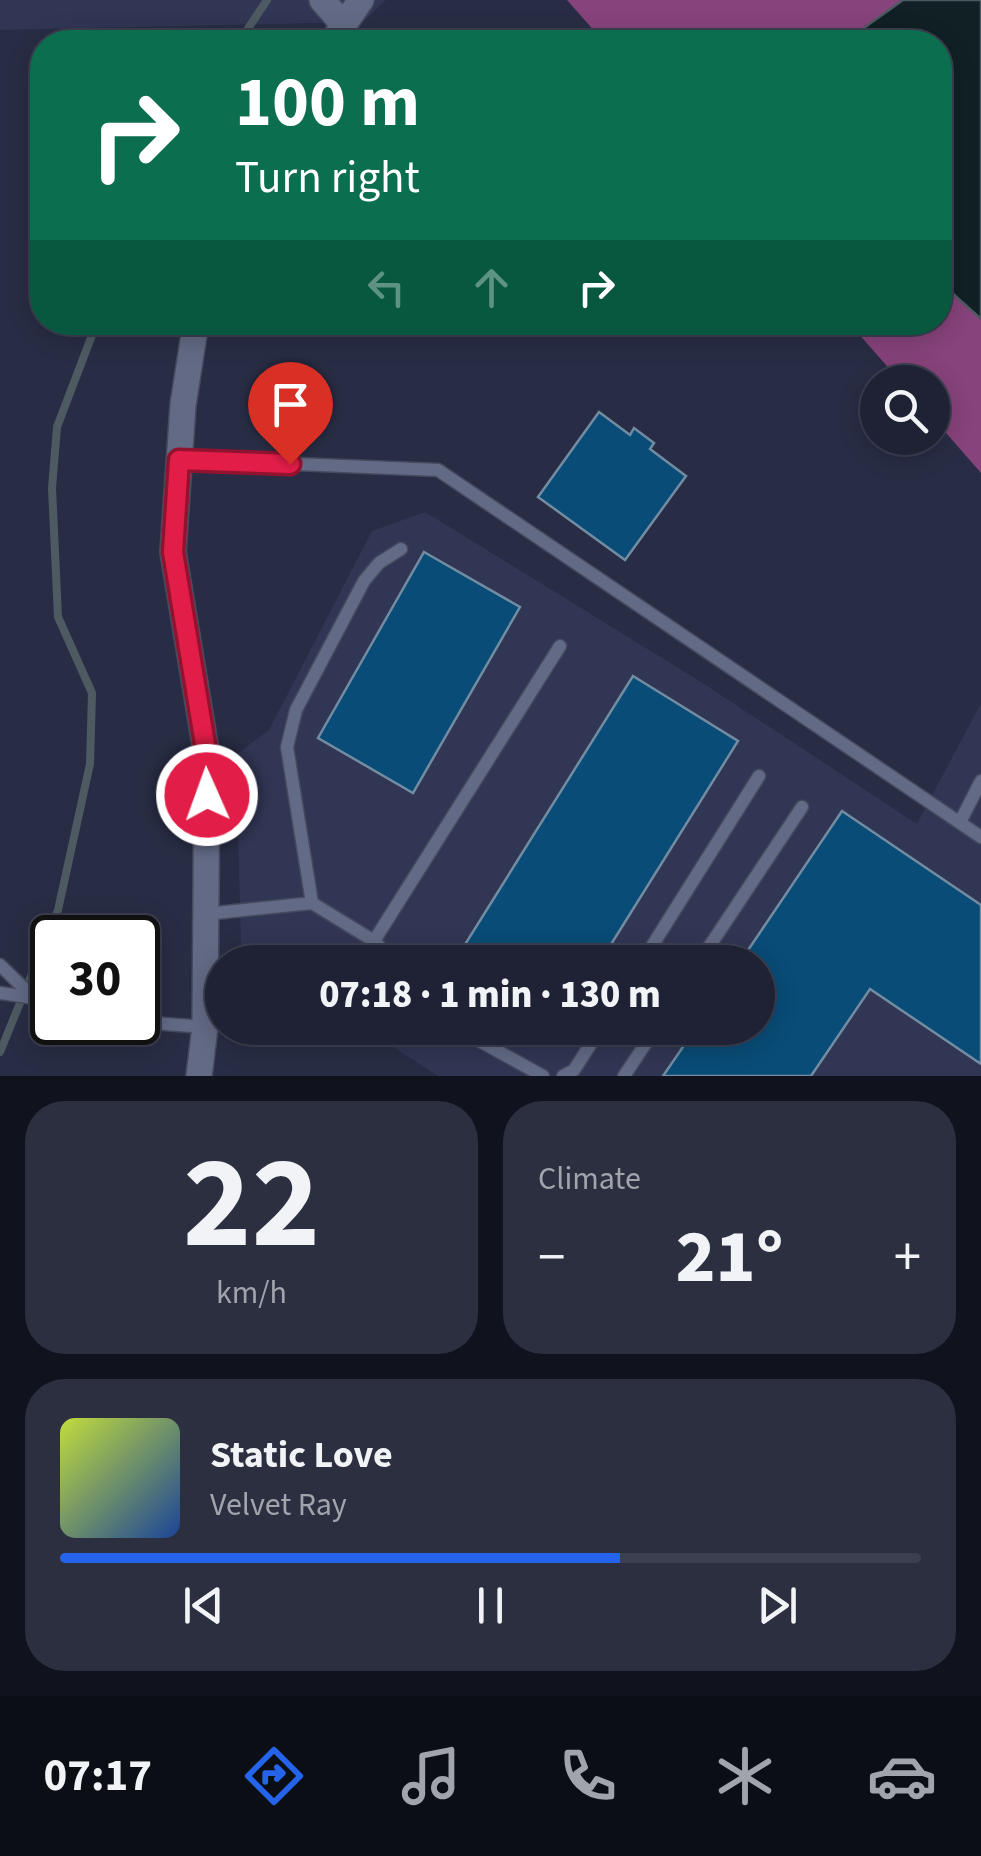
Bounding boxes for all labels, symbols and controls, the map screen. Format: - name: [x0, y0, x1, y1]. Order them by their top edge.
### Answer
- text: 100 m: [235, 53, 420, 153]
- icon: right: [70, 70, 200, 200]
- text: Turn right: [235, 146, 420, 210]
- icon: left: [359, 260, 414, 315]
- icon: ahead: [464, 260, 519, 315]
- icon: right: [569, 260, 624, 315]
- pin: [248, 362, 333, 465]
- map controls: [860, 365, 950, 455]
- button: search: [860, 365, 950, 455]
- icon: arrive: [263, 377, 318, 432]
- position arrow: [155, 743, 259, 847]
- speed limit sign: 30: [30, 915, 160, 1045]
- text: 07:18 · 1 min · 130 m: [319, 968, 661, 1022]
- text: 22: [183, 1112, 320, 1297]
- text: Climate: [538, 1156, 641, 1202]
- text: 21°: [676, 1204, 783, 1311]
- text: −: [538, 1219, 565, 1297]
- text: +: [894, 1219, 921, 1297]
- text: km/h: [216, 1270, 287, 1316]
- text: Static Love: [210, 1428, 393, 1482]
- text: Velvet Ray: [210, 1482, 347, 1528]
- icon: previous: [176, 1578, 231, 1633]
- icon: pause: [463, 1578, 518, 1633]
- icon: next: [750, 1578, 805, 1633]
- icon: directions: [239, 1741, 309, 1811]
- icon: music: [396, 1741, 466, 1811]
- icon: phone: [553, 1741, 623, 1811]
- icon: climate: [710, 1741, 780, 1811]
- icon: car: [867, 1741, 937, 1811]
- text: 07:17: [44, 1744, 152, 1808]

